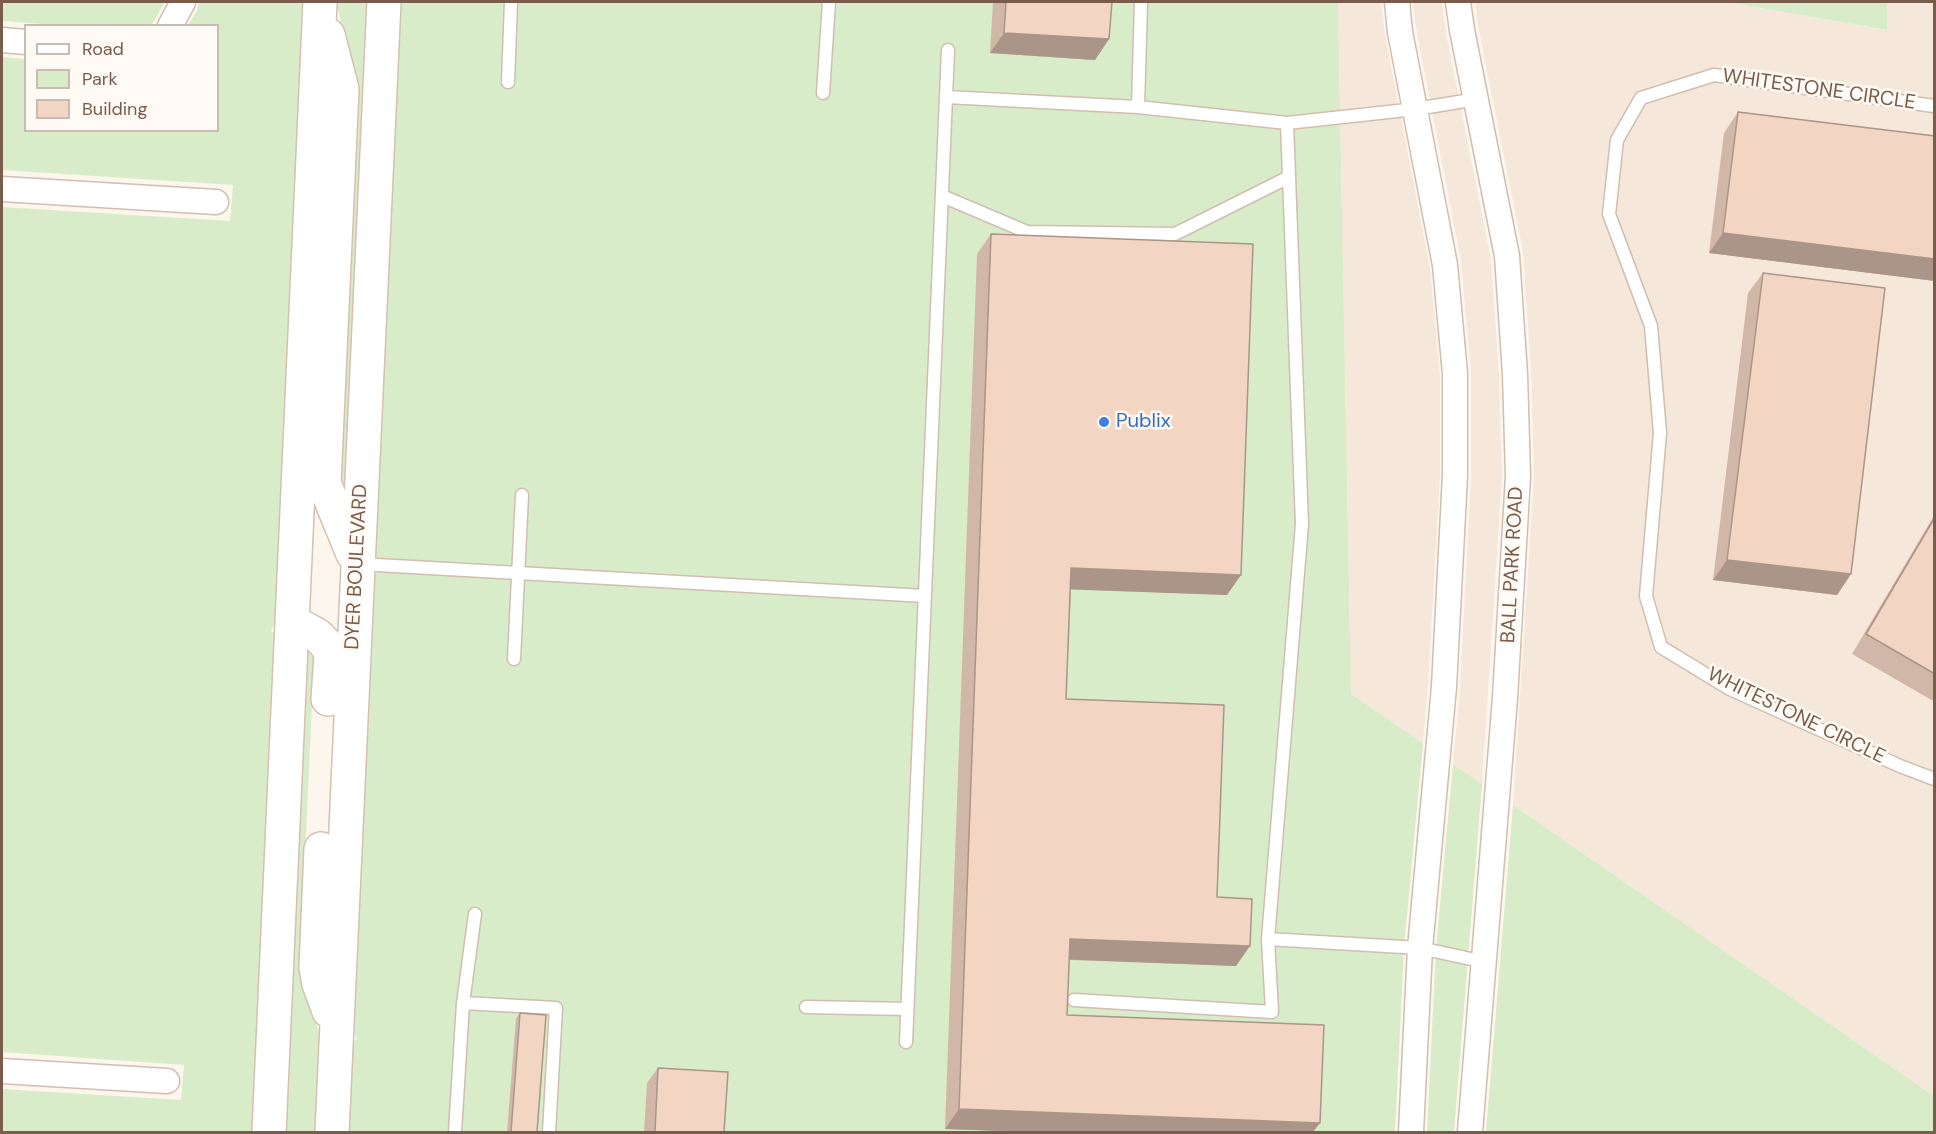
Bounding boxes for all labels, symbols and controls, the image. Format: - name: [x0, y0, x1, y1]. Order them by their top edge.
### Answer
- legend: [24, 24, 219, 132]
- text: Road: [82, 37, 124, 61]
- street label: WHITESTONE CIRCLE: [1721, 65, 1917, 115]
- text: Park: [82, 67, 118, 91]
- text: Building: [82, 97, 147, 121]
- place label: Publix: [1116, 410, 1171, 434]
- marker: Publix: [1097, 415, 1111, 429]
- street label: DYER BOULEVARD: [341, 484, 373, 650]
- street label: BALL PARK ROAD: [1497, 486, 1529, 644]
- street label: WHITESTONE CIRCLE: [1703, 662, 1889, 770]

